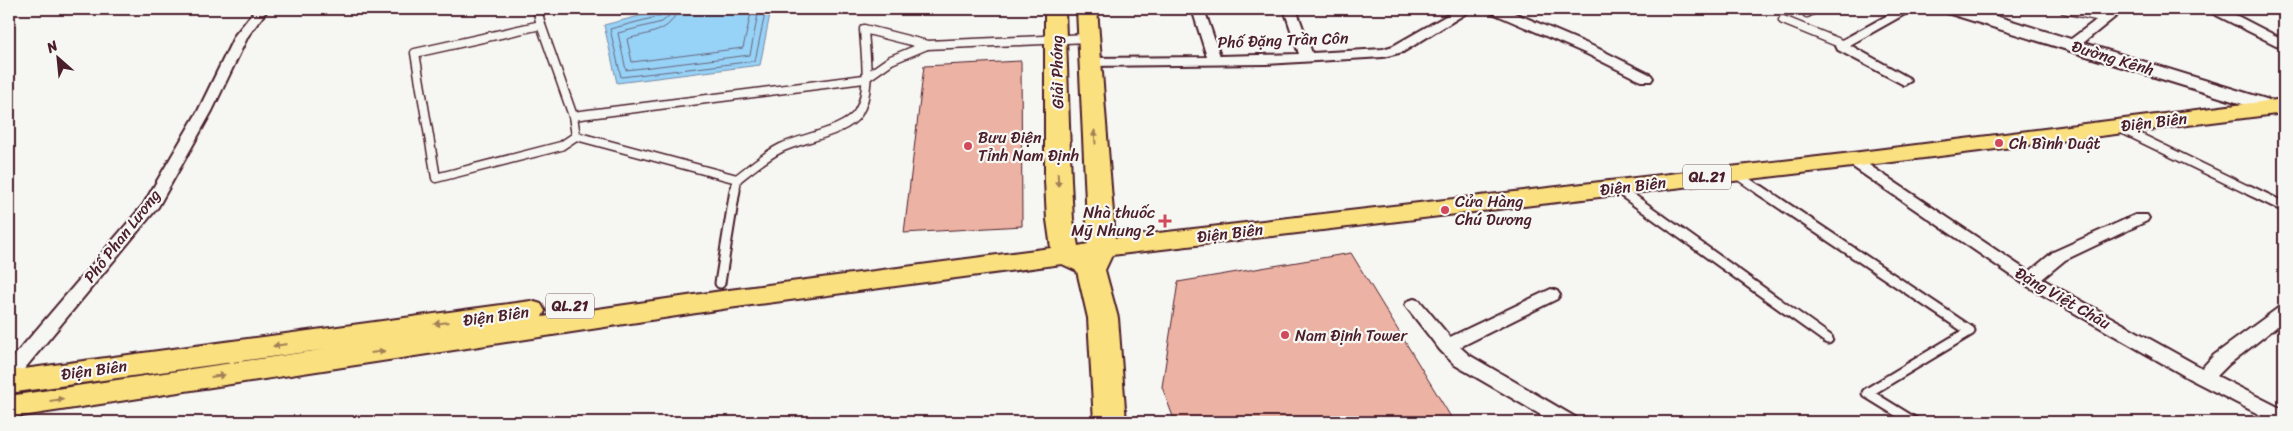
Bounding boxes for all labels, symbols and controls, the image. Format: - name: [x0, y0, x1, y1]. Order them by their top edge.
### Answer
- street label: Phố Đặng Trần Côn: [1217, 23, 1349, 57]
- north arrow: [32, 32, 82, 82]
- street label: Đường Kênh: [2068, 32, 2158, 84]
- text: N: [41, 33, 63, 61]
- street label: Giải Phóng: [1042, 35, 1072, 109]
- street label: Điện Biên: [2119, 104, 2189, 140]
- place label: Bưu Điện Tỉnh Nam Định: [978, 123, 1079, 170]
- one-way arrow: [1090, 129, 1098, 145]
- place label: Ch Bình Duật: [2009, 129, 2101, 158]
- marker: Ch Bình Duật: [1993, 137, 2005, 149]
- marker: Bưu Điện Tỉnh Nam Định: [962, 140, 974, 152]
- road number: QL.21: [1683, 164, 1731, 190]
- street label: Điện Biên: [1598, 168, 1668, 204]
- one-way arrow: [1054, 172, 1062, 188]
- street label: Phố Phan Lương: [76, 183, 168, 289]
- place label: Cửa Hàng Chú Dương: [1455, 187, 1532, 234]
- place label: Nhà thuốc Mỹ Nhung 2: [1071, 198, 1155, 245]
- marker: Cửa Hàng Chú Dương: [1439, 204, 1451, 216]
- marker: Nhà thuốc Mỹ Nhung 2: [1159, 215, 1171, 227]
- street label: Điện Biên: [1195, 215, 1265, 251]
- street label: Đặng Việt Châu: [2010, 259, 2117, 337]
- road number: QL.21: [546, 294, 594, 318]
- street label: Điện Biên: [461, 297, 531, 335]
- one-way arrow: [433, 319, 449, 327]
- place label: Nam Định Tower: [1295, 321, 1409, 350]
- marker: Nam Định Tower: [1279, 329, 1291, 341]
- one-way arrow: [272, 341, 288, 349]
- one-way arrow: [371, 347, 387, 355]
- street label: Điện Biên: [59, 351, 129, 389]
- one-way arrow: [210, 371, 226, 379]
- one-way arrow: [49, 395, 65, 403]

